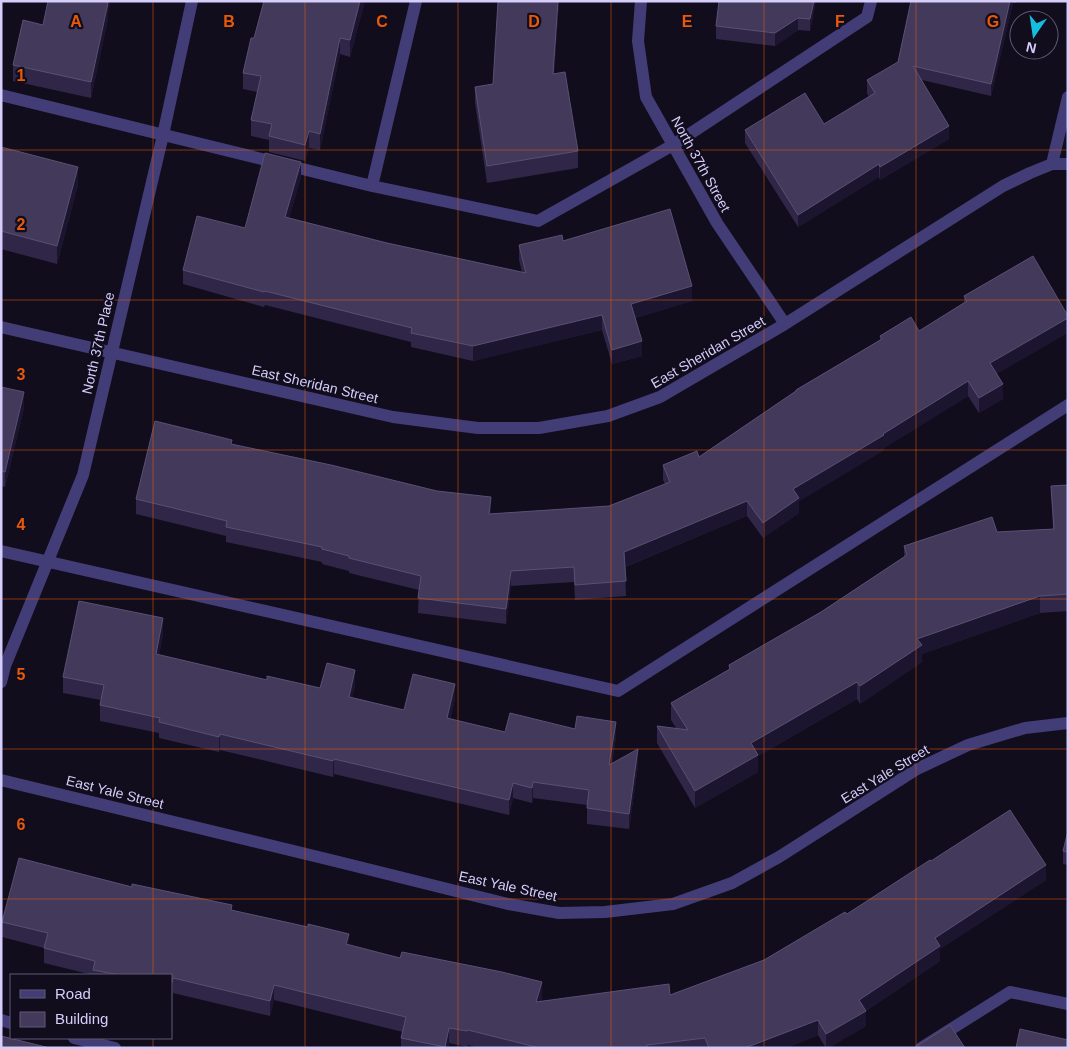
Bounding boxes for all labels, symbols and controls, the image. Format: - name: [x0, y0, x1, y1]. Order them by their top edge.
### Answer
- north arrow: [1009, 10, 1059, 60]
- text: A: [70, 13, 82, 30]
- text: B: [223, 13, 235, 30]
- text: C: [376, 13, 388, 30]
- text: D: [528, 13, 540, 30]
- text: E: [682, 13, 693, 30]
- text: F: [835, 13, 845, 30]
- text: G: [987, 13, 999, 30]
- text: N: [1024, 39, 1038, 57]
- text: 1: [17, 67, 26, 84]
- street label: North 37th Street: [668, 113, 734, 215]
- text: 2: [17, 216, 26, 233]
- street label: North 37th Place: [78, 290, 118, 396]
- street label: East Sheridan Street: [648, 313, 768, 391]
- street label: East Sheridan Street: [250, 362, 380, 406]
- text: 3: [17, 366, 26, 383]
- text: 4: [17, 516, 26, 533]
- text: 5: [17, 666, 26, 683]
- street label: East Yale Street: [838, 741, 932, 807]
- street label: East Yale Street: [65, 772, 165, 812]
- text: 6: [17, 816, 26, 833]
- street label: East Yale Street: [457, 868, 559, 904]
- legend: [10, 974, 172, 1039]
- text: Road: [55, 985, 91, 1002]
- text: Building: [55, 1010, 108, 1027]

